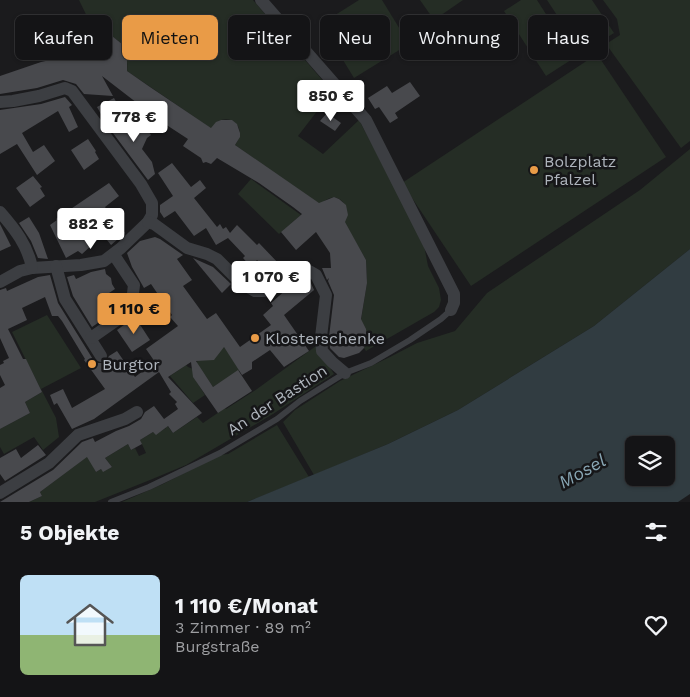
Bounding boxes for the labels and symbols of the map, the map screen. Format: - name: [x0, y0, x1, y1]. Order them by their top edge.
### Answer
- pin: 850 €: [296, 80, 366, 122]
- pin: 778 €: [99, 100, 169, 143]
- place label: Bolzplatz Pfalzel: [544, 152, 616, 189]
- marker: Bolzplatz Pfalzel: [528, 164, 540, 176]
- pin: 882 €: [56, 208, 126, 250]
- pin: 1 070 €: [225, 260, 317, 303]
- pin: 1 110 €: [88, 292, 180, 335]
- place label: Klosterschenke: [265, 329, 385, 348]
- marker: Klosterschenke: [249, 332, 261, 344]
- place label: Burgtor: [102, 355, 160, 374]
- marker: Burgtor: [86, 358, 98, 370]
- street label: An der Bastion: [224, 361, 330, 439]
- water label: Mosel: [555, 450, 609, 492]

